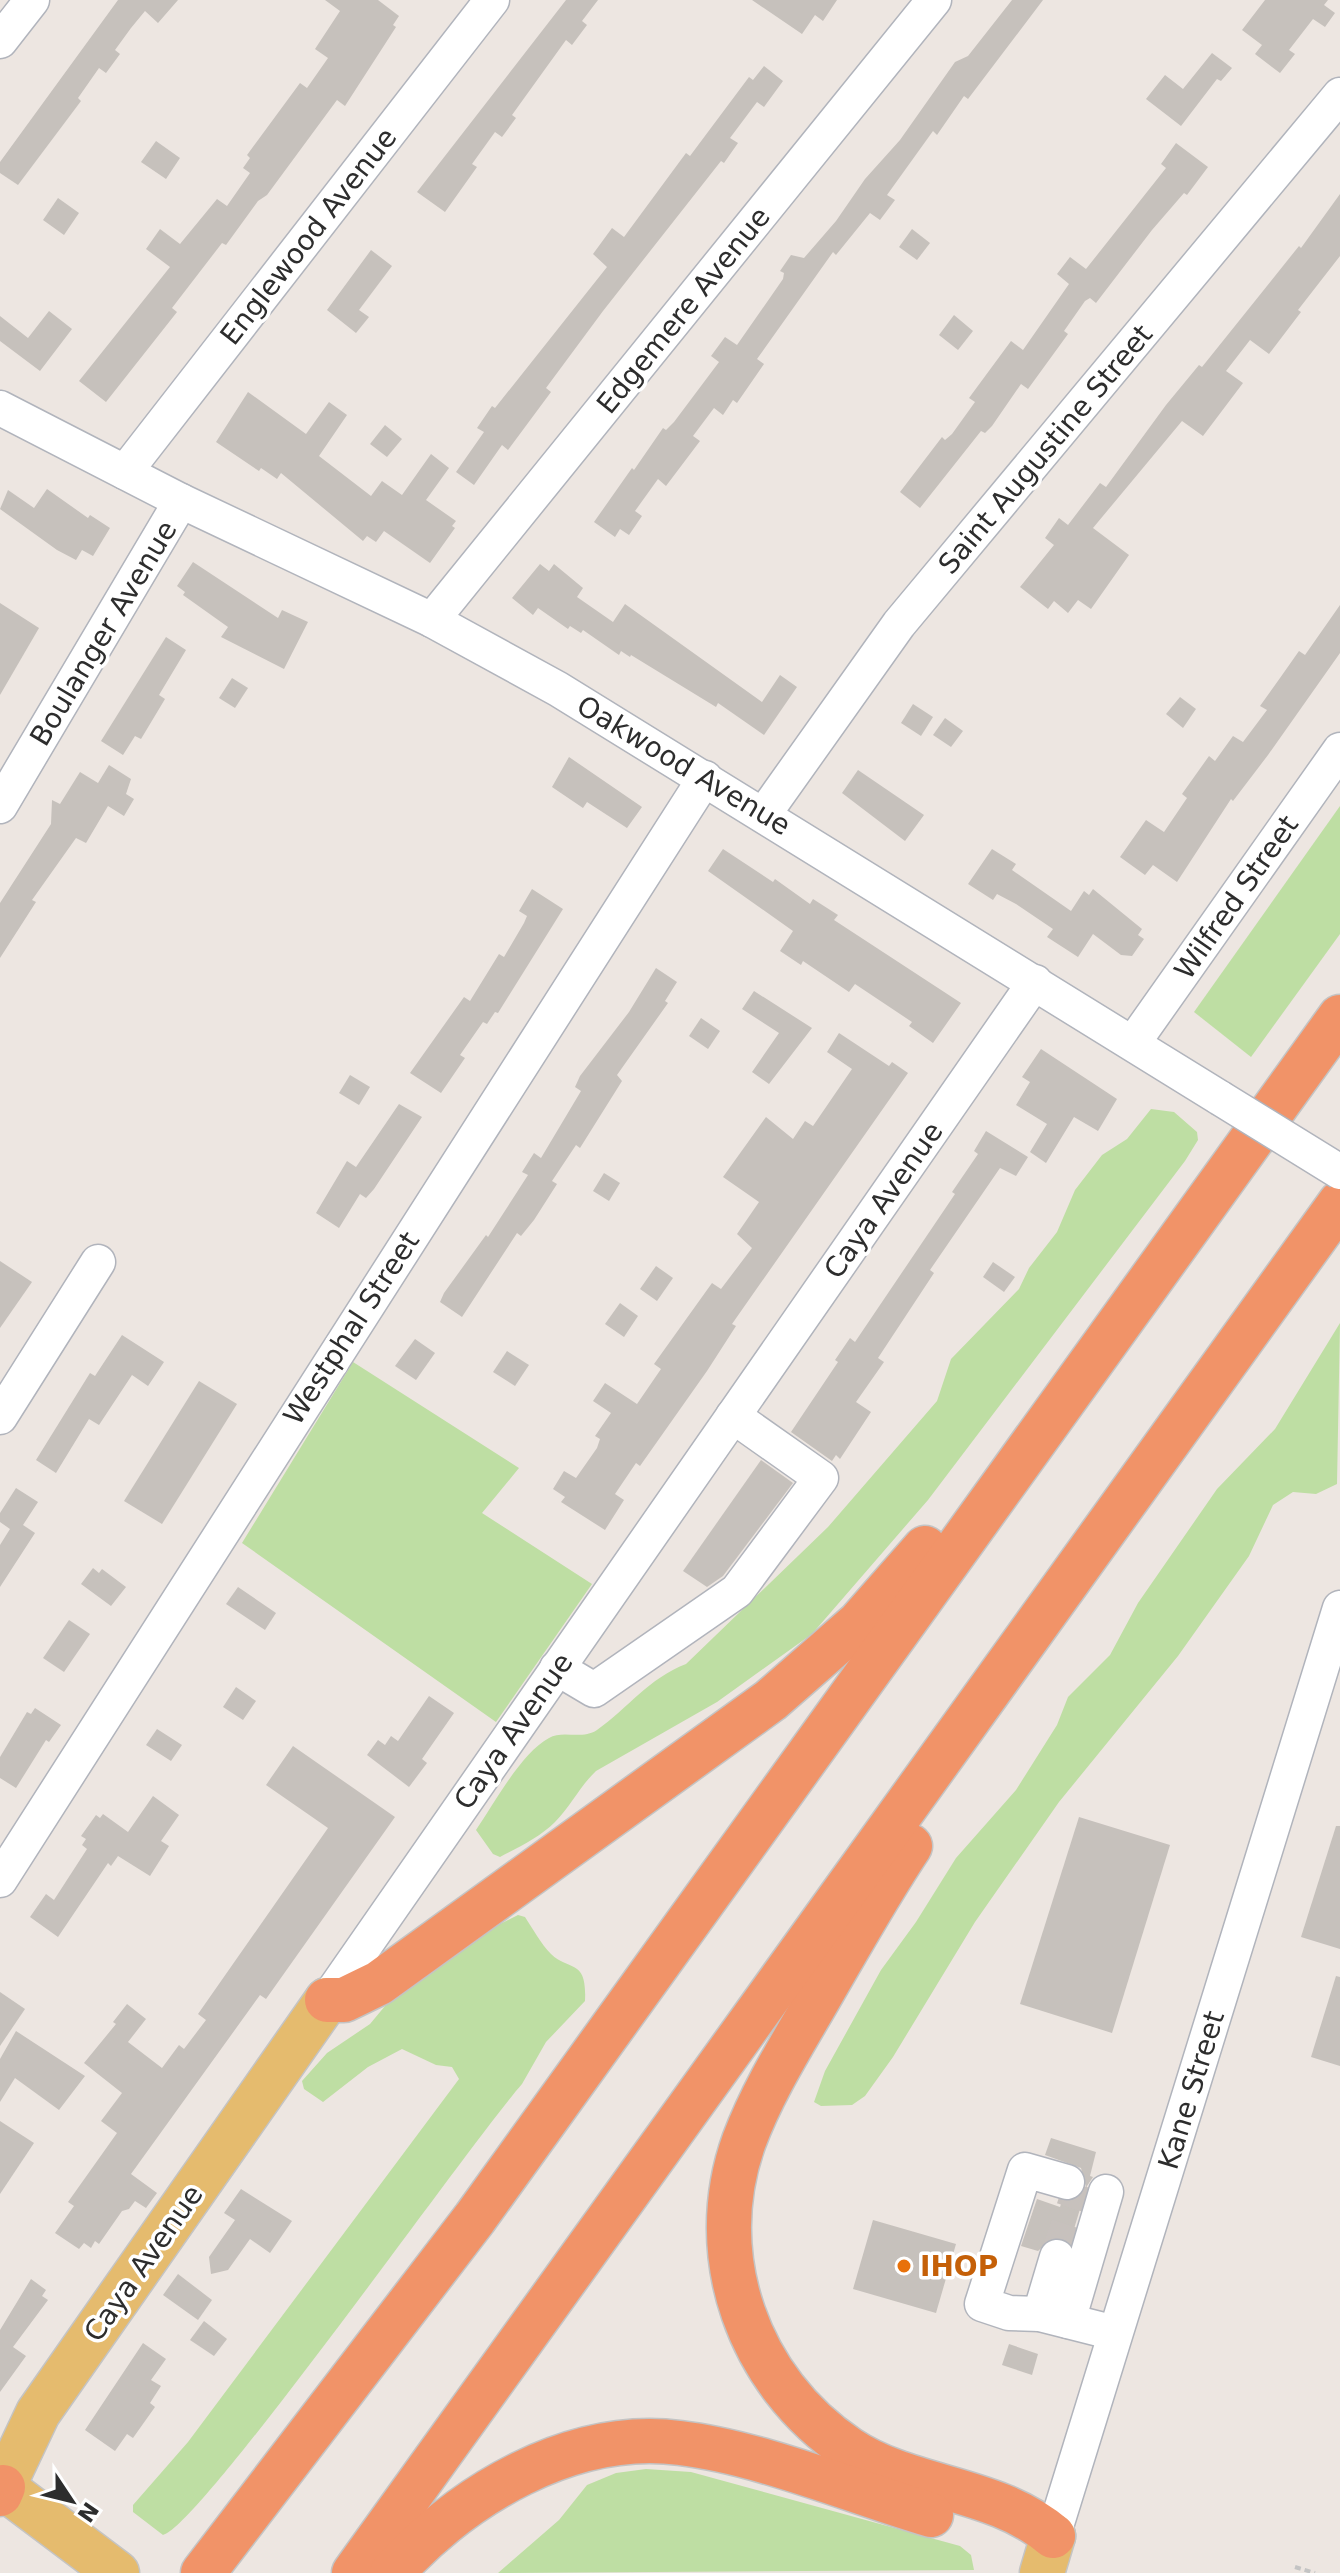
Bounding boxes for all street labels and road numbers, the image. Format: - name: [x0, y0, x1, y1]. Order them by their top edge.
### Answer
- street label: Englewood Avenue: [213, 121, 403, 351]
- street label: Edgemere Avenue: [590, 200, 777, 420]
- street label: Saint Augustine Street: [931, 318, 1159, 581]
- street label: Boulanger Avenue: [23, 515, 184, 752]
- street label: Oakwood Avenue: [571, 689, 797, 842]
- street label: Wilfred Street: [1168, 809, 1305, 986]
- street label: Caya Avenue: [817, 1116, 950, 1285]
- street label: Westphal Street: [277, 1226, 426, 1431]
- street label: Caya Avenue: [447, 1647, 580, 1816]
- street label: Kane Street: [1152, 2007, 1231, 2173]
- street label: Caya Avenue: [77, 2179, 210, 2348]

